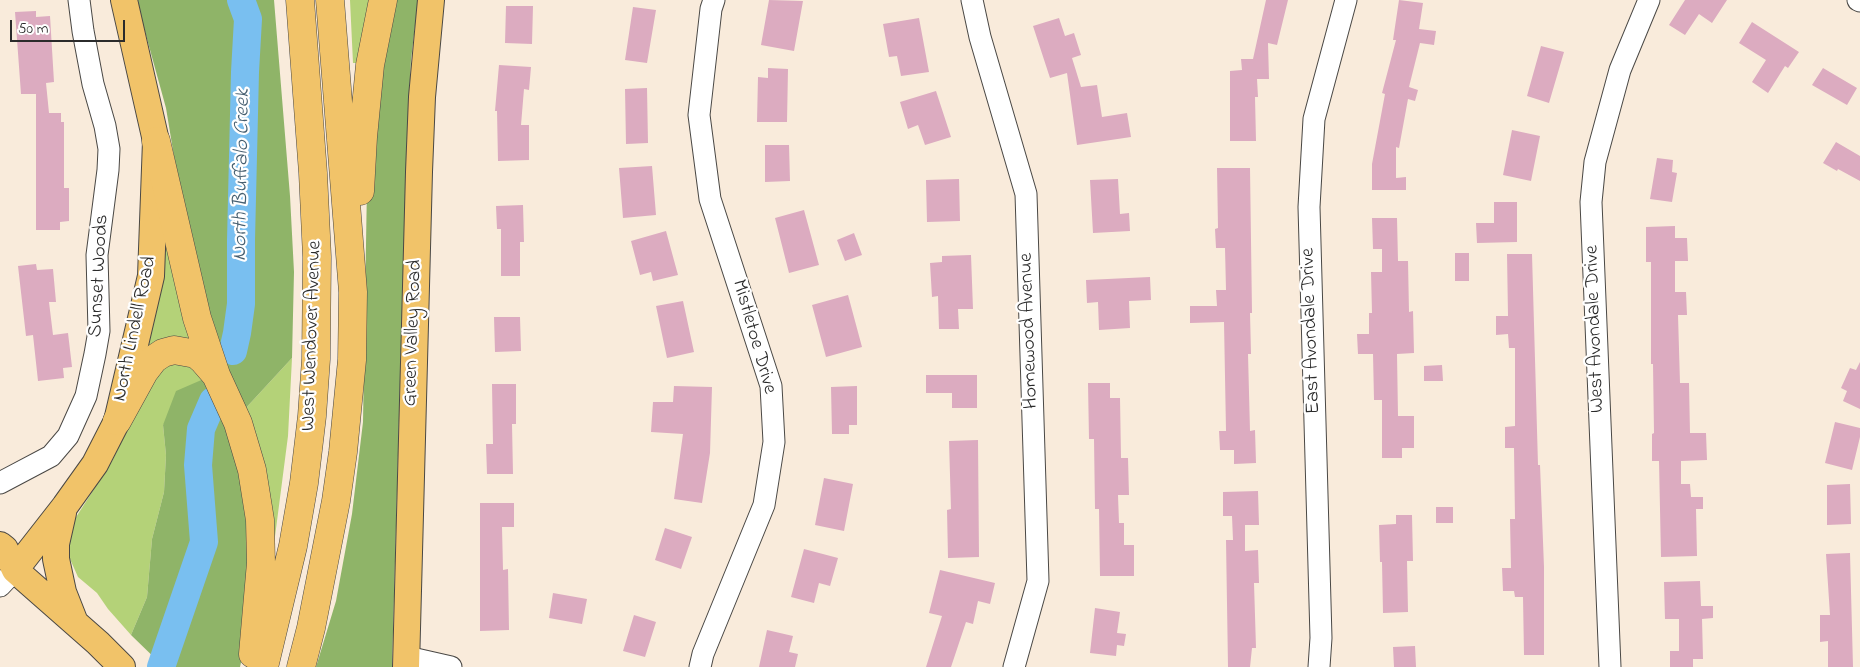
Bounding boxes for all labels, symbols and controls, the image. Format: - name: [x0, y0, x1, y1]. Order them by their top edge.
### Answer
- scale bar: [12, 10, 128, 42]
- text: 50 m: [18, 18, 48, 40]
- water label: North Buffalo Creek: [229, 89, 257, 261]
- street label: Sunset Woods: [85, 214, 115, 338]
- street label: West Wendover Avenue: [298, 240, 328, 432]
- street label: West Avondale Drive: [1581, 245, 1611, 413]
- street label: East Avondale Drive: [1297, 248, 1327, 414]
- street label: Homewood Avenue: [1015, 252, 1045, 410]
- street label: North Lindell Road: [109, 254, 163, 404]
- street label: Green Valley Road: [399, 259, 429, 407]
- street label: Mistletoe Drive: [725, 277, 781, 397]

